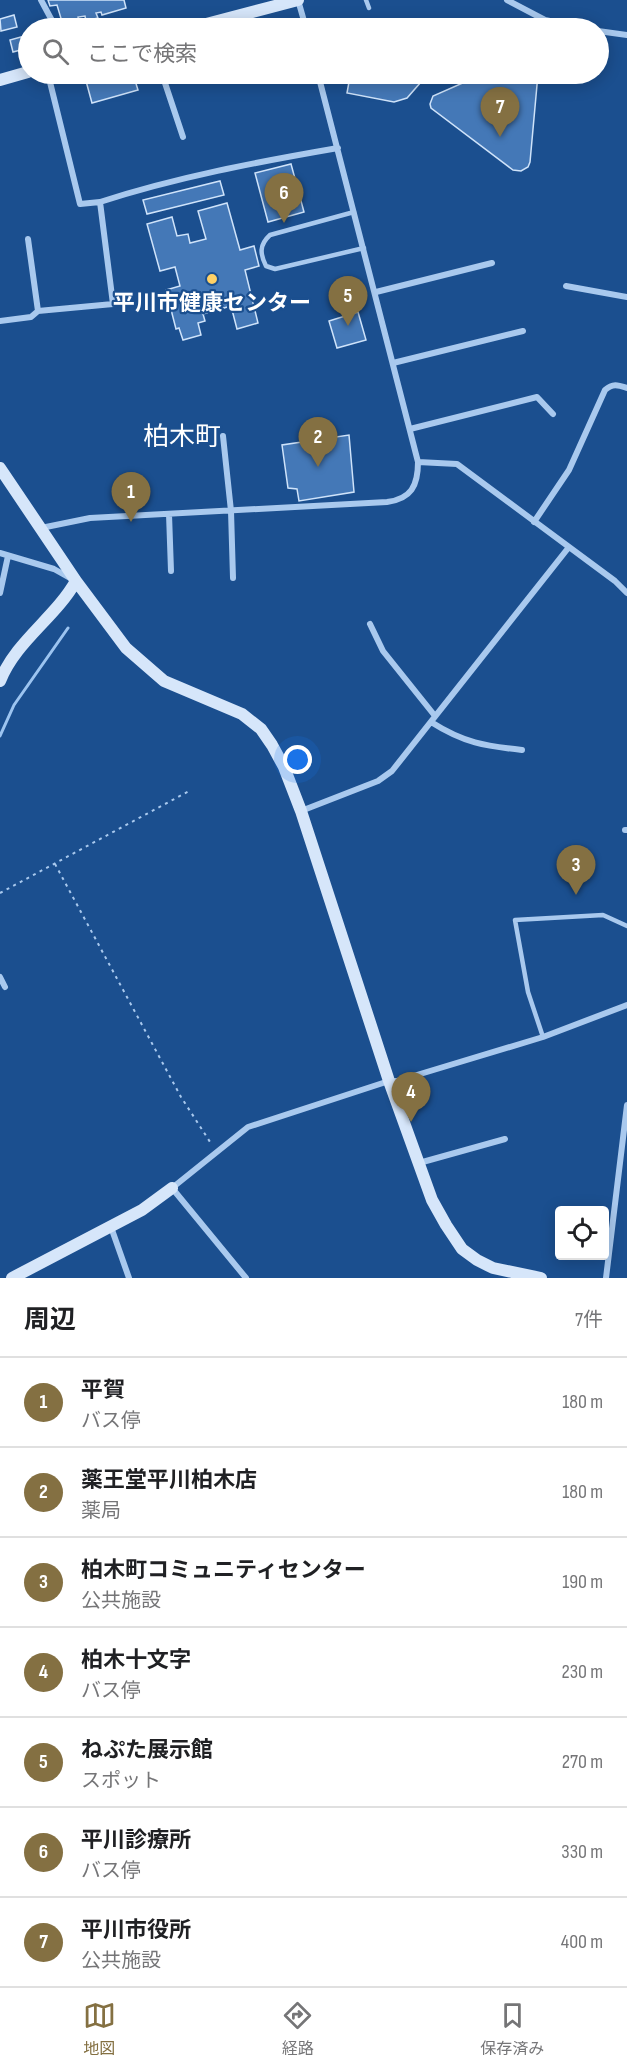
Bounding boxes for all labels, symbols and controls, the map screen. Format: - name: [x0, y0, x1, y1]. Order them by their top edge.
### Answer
- search box: [18, 18, 609, 84]
- icon: search: [39, 35, 72, 68]
- text: ここで検索: [87, 41, 197, 68]
- pin: 7: [480, 88, 520, 137]
- pin: 6: [264, 174, 304, 223]
- marker: 平川市健康センター: [205, 272, 219, 286]
- pin: 5: [328, 276, 368, 326]
- place label: 平川市健康センター: [113, 290, 311, 317]
- pin: 2: [298, 418, 338, 467]
- district label: 柏木町: [143, 422, 221, 453]
- pin: 1: [112, 472, 150, 522]
- your location: [283, 745, 312, 774]
- pin: 3: [556, 846, 596, 895]
- pin: 4: [392, 1072, 430, 1122]
- map controls: [555, 1206, 609, 1260]
- button: locate: [555, 1206, 609, 1260]
- text: 周辺: [24, 1305, 76, 1336]
- text: 7件: [575, 1308, 603, 1332]
- text: 平賀: [81, 1377, 125, 1404]
- text: 1: [40, 1390, 47, 1414]
- text: 180 m: [562, 1390, 603, 1414]
- text: バス停: [81, 1409, 141, 1433]
- text: 薬王堂平川柏木店: [81, 1467, 257, 1494]
- text: 2: [39, 1480, 48, 1504]
- text: 180 m: [562, 1480, 603, 1504]
- text: 薬局: [81, 1499, 121, 1523]
- text: 柏木町コミュニティセンター: [81, 1557, 366, 1584]
- text: 3: [39, 1570, 48, 1594]
- text: 190 m: [562, 1570, 603, 1594]
- text: 公共施設: [81, 1589, 161, 1613]
- text: 柏木十文字: [81, 1647, 191, 1674]
- text: 4: [39, 1660, 48, 1684]
- text: 230 m: [561, 1660, 603, 1684]
- text: バス停: [81, 1679, 141, 1703]
- text: ねぷた展示館: [81, 1737, 213, 1764]
- text: 5: [39, 1750, 48, 1774]
- text: 270 m: [562, 1750, 603, 1774]
- text: スポット: [81, 1769, 161, 1793]
- text: 平川診療所: [81, 1827, 191, 1854]
- text: 6: [39, 1840, 48, 1864]
- text: 330 m: [561, 1840, 603, 1864]
- text: バス停: [81, 1859, 141, 1883]
- text: 平川市役所: [81, 1917, 191, 1944]
- text: 7: [39, 1930, 48, 1954]
- text: 400 m: [561, 1930, 603, 1954]
- text: 公共施設: [81, 1949, 161, 1973]
- tab: 地図: [83, 1999, 116, 2059]
- tab: 経路: [281, 1999, 314, 2059]
- tab: 保存済み: [480, 1999, 544, 2059]

